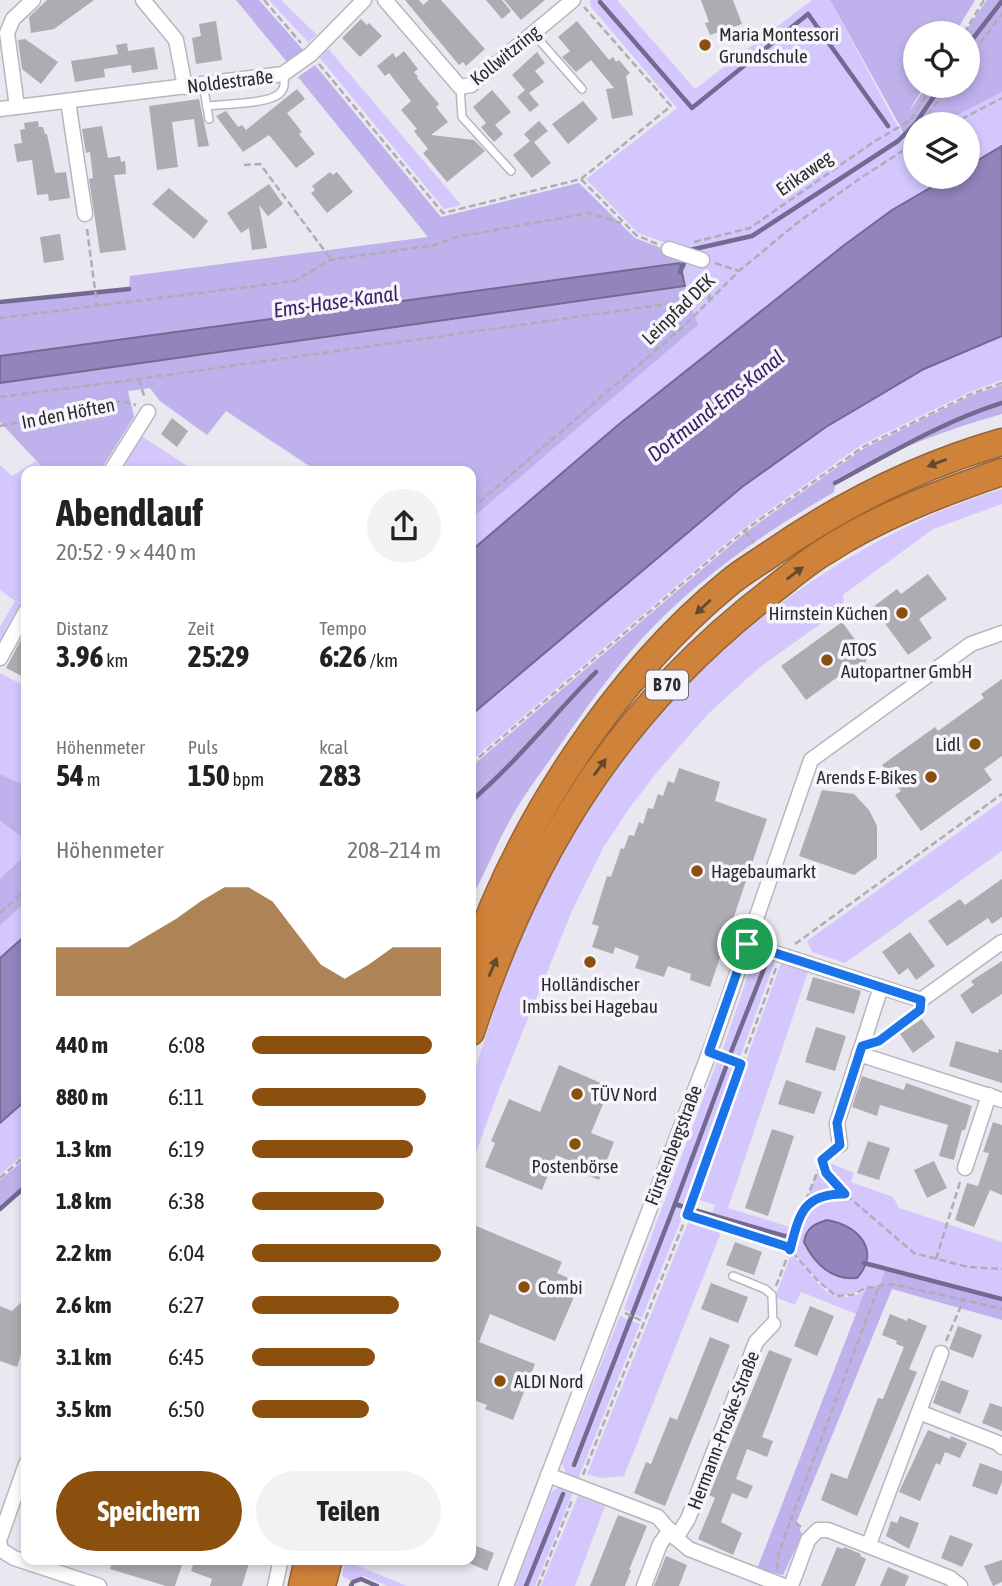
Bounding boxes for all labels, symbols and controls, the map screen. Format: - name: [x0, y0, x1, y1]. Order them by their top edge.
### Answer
- street label: Kollwitzring: [466, 20, 545, 90]
- map controls: [903, 21, 980, 189]
- button: locate: [903, 21, 980, 98]
- place label: Maria Montessori Grundschule: [719, 23, 839, 67]
- marker: Maria Montessori Grundschule: [697, 37, 713, 53]
- street label: Noldestraße: [186, 65, 274, 97]
- button: layers: [903, 112, 980, 189]
- street label: Erikaweg: [772, 145, 837, 200]
- street label: Leinpfad DEK: [637, 269, 719, 349]
- water label: Ems-Hase-Kanal: [272, 280, 400, 322]
- water label: Dortmund-Ems-Kanal: [643, 345, 788, 466]
- street label: In den Höften: [20, 393, 116, 433]
- one-way arrow: [927, 458, 948, 469]
- button: share: [367, 489, 441, 563]
- text: Abendlauf: [56, 491, 203, 534]
- text: 20:52 · 9 × 440 m: [56, 539, 196, 565]
- one-way arrow: [786, 566, 804, 581]
- one-way arrow: [694, 599, 712, 615]
- place label: Hirnstein Küchen: [769, 602, 888, 624]
- marker: Hirnstein Küchen: [894, 605, 910, 621]
- text: Distanz: [56, 617, 108, 639]
- text: Zeit: [188, 617, 215, 639]
- text: Tempo: [319, 617, 367, 639]
- place label: ATOS Autopartner GmbH: [841, 638, 972, 682]
- text: 3.96: [56, 639, 104, 673]
- text: 25:29: [188, 639, 249, 673]
- text: 6:26: [319, 639, 367, 673]
- text: km: [104, 649, 128, 671]
- text: /km: [367, 649, 398, 671]
- marker: ATOS Autopartner GmbH: [819, 652, 835, 668]
- road number: B 70: [646, 670, 688, 700]
- place label: Lidl: [935, 733, 961, 755]
- text: Höhenmeter: [56, 736, 145, 758]
- text: Puls: [188, 736, 218, 758]
- text: kcal: [319, 736, 348, 758]
- marker: Lidl: [967, 736, 983, 752]
- text: 54: [56, 758, 84, 792]
- text: 150: [188, 758, 230, 792]
- text: 283: [319, 758, 362, 792]
- one-way arrow: [593, 758, 607, 776]
- place label: Arends E-Bikes: [816, 766, 917, 788]
- text: m: [84, 768, 101, 790]
- text: bpm: [230, 768, 264, 790]
- marker: Arends E-Bikes: [923, 769, 939, 785]
- text: Höhenmeter: [56, 837, 164, 863]
- text: 208–214 m: [347, 837, 441, 863]
- place label: Hagebaumarkt: [711, 860, 816, 882]
- marker: Hagebaumarkt: [689, 863, 705, 879]
- pin: [717, 914, 777, 974]
- icon: arrive: [728, 925, 766, 963]
- marker: Holländischer Imbiss bei Hagebau: [582, 954, 598, 970]
- one-way arrow: [488, 957, 499, 978]
- place label: Holländischer Imbiss bei Hagebau: [522, 973, 658, 1017]
- text: 440 m: [56, 1032, 108, 1058]
- text: 6:08: [168, 1032, 205, 1058]
- street label: Fürstenbergstraße: [640, 1082, 706, 1208]
- place label: TÜV Nord: [591, 1083, 657, 1105]
- text: 880 m: [56, 1084, 108, 1110]
- text: 6:11: [168, 1084, 205, 1110]
- marker: TÜV Nord: [569, 1086, 585, 1102]
- text: 1.3 km: [56, 1136, 112, 1162]
- text: 6:19: [168, 1136, 205, 1162]
- marker: Postenbörse: [567, 1136, 583, 1152]
- place label: Postenbörse: [532, 1155, 618, 1177]
- text: 1.8 km: [56, 1188, 112, 1214]
- text: 6:38: [168, 1188, 205, 1214]
- text: 2.2 km: [56, 1240, 112, 1266]
- text: 6:04: [168, 1240, 205, 1266]
- place label: Combi: [538, 1276, 583, 1298]
- marker: Combi: [516, 1279, 532, 1295]
- text: 2.6 km: [56, 1292, 112, 1318]
- text: 6:27: [168, 1292, 205, 1318]
- text: 3.1 km: [56, 1344, 112, 1370]
- text: 6:45: [168, 1344, 205, 1370]
- street label: Hermann-Proske-Straße: [683, 1348, 763, 1512]
- place label: ALDI Nord: [514, 1370, 584, 1392]
- marker: ALDI Nord: [492, 1373, 508, 1389]
- text: 3.5 km: [56, 1396, 112, 1422]
- text: 6:50: [168, 1396, 205, 1422]
- button: Speichern: [56, 1471, 242, 1551]
- button: Teilen: [256, 1471, 441, 1551]

